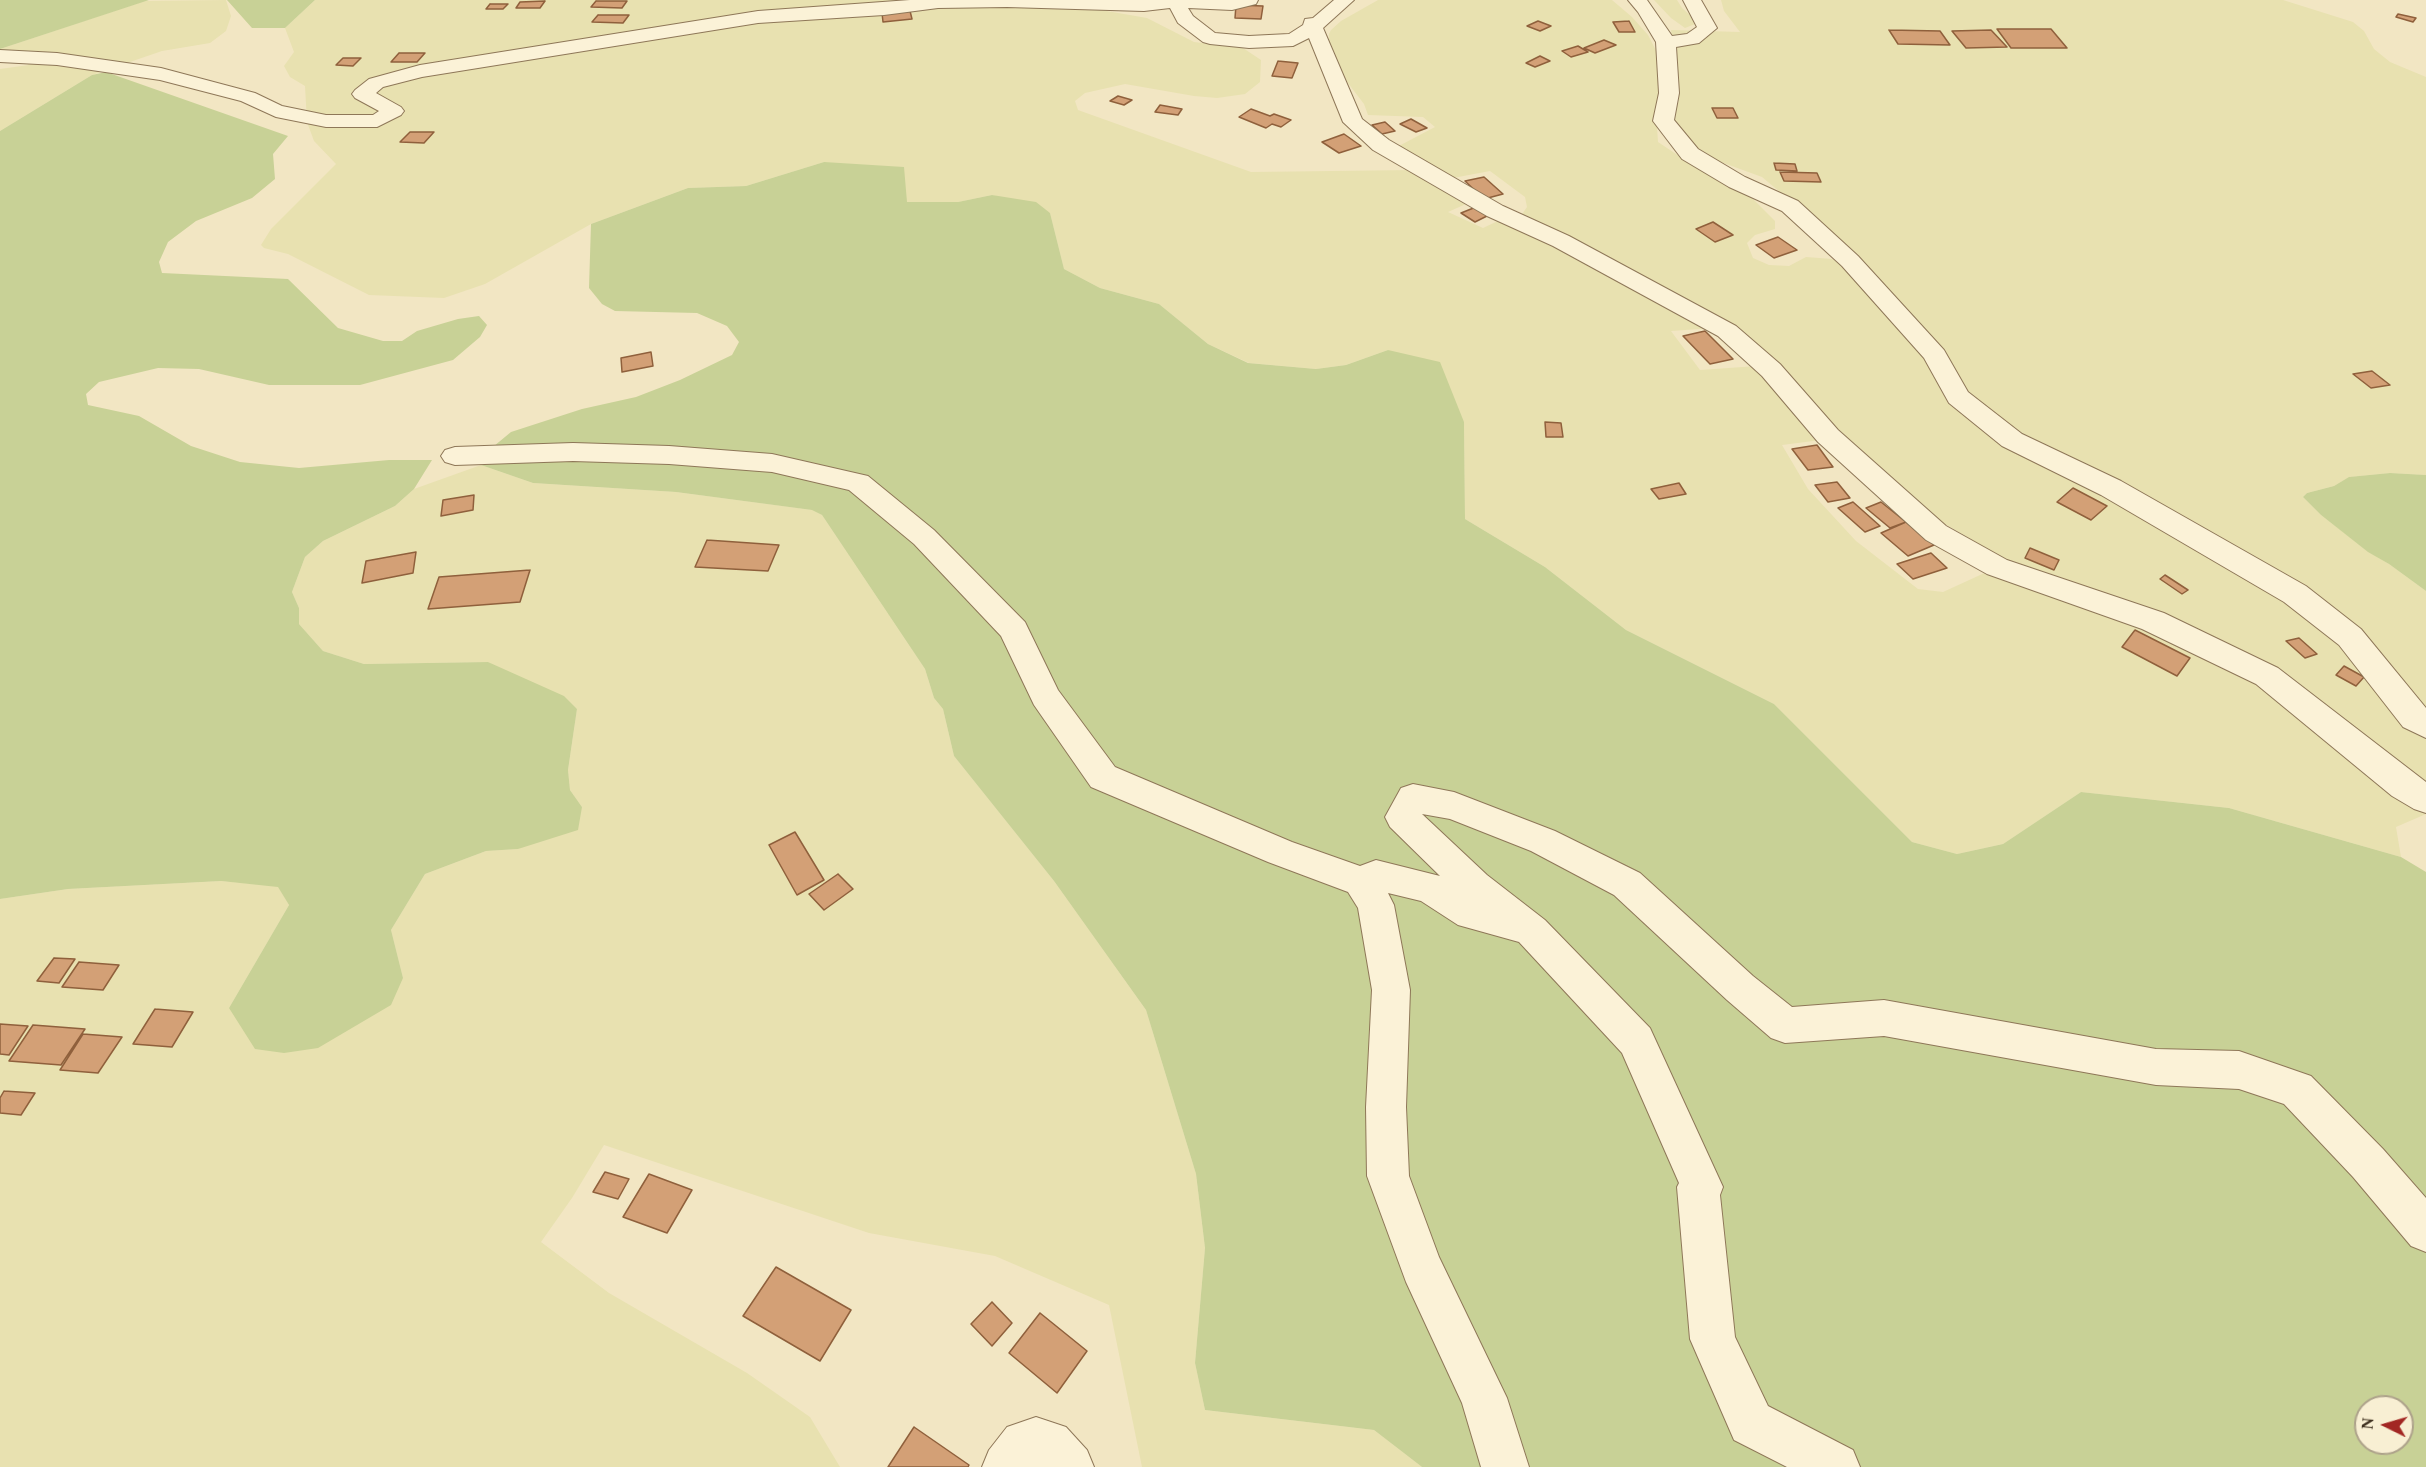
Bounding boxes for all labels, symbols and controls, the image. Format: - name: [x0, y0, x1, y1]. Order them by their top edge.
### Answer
- north arrow: [2354, 1395, 2414, 1455]
- text: N: [2359, 1417, 2377, 1430]

